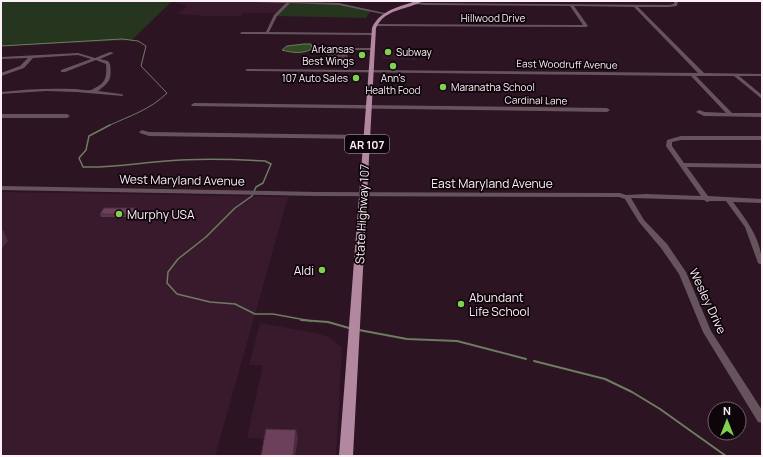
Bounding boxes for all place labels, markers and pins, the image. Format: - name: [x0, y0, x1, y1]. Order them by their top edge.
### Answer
- place label: Arkansas Best Wings: [302, 42, 354, 68]
- place label: Subway: [396, 45, 432, 59]
- marker: Subway: [383, 47, 393, 57]
- marker: Arkansas Best Wings: [357, 50, 367, 60]
- marker: Ann's Health Food: [388, 61, 398, 71]
- place label: 107 Auto Sales: [282, 71, 348, 85]
- place label: Ann's Health Food: [365, 71, 421, 97]
- marker: 107 Auto Sales: [351, 73, 361, 83]
- place label: Maranatha School: [451, 80, 535, 94]
- marker: Maranatha School: [438, 82, 448, 92]
- place label: Murphy USA: [127, 206, 195, 223]
- marker: Murphy USA: [114, 209, 124, 219]
- place label: Aldi: [294, 262, 314, 279]
- marker: Aldi: [317, 265, 327, 275]
- place label: Abundant Life School: [469, 289, 530, 320]
- marker: Abundant Life School: [456, 299, 466, 309]

